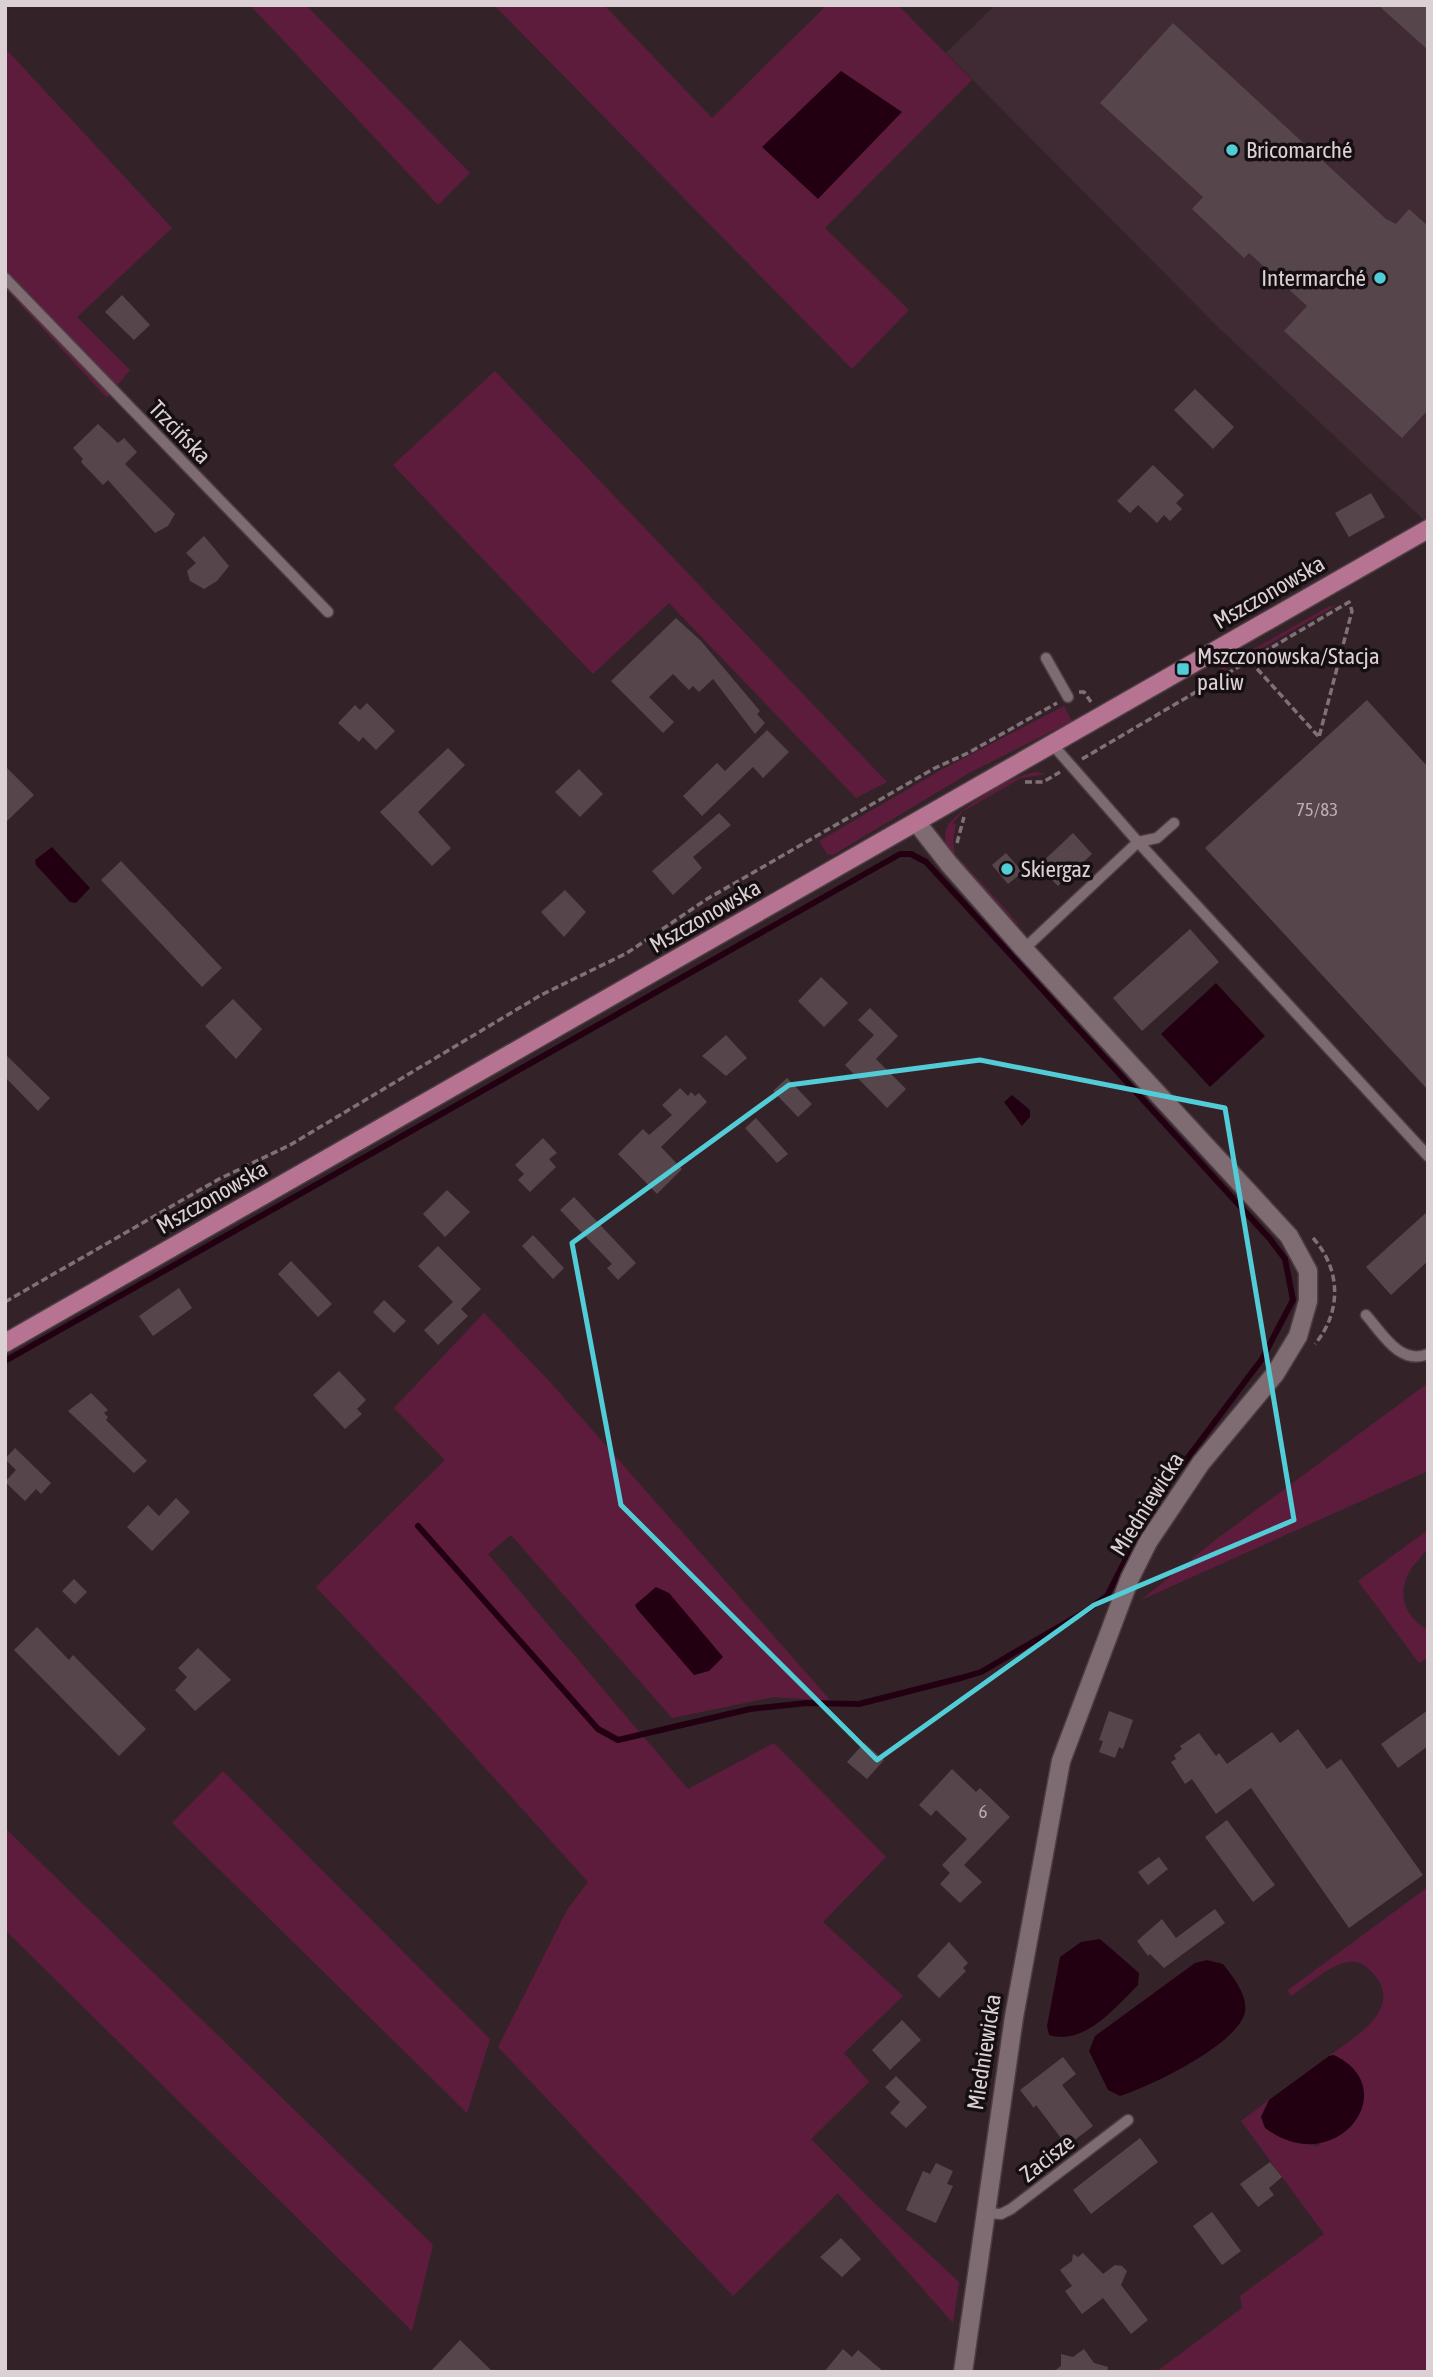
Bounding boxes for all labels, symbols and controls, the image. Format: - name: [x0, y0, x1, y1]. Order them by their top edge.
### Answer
- place label: Bricomarché: [1246, 137, 1352, 163]
- marker: Bricomarché: [1224, 142, 1240, 158]
- place label: Intermarché: [1261, 265, 1366, 291]
- marker: Intermarché: [1372, 270, 1388, 286]
- street label: Trzcińska: [144, 395, 216, 469]
- street label: Mszczonowska: [1209, 550, 1329, 634]
- place label: Mszczonowska/Stacja paliw: [1197, 643, 1380, 695]
- marker: Mszczonowska/Stacja paliw: [1175, 661, 1191, 677]
- house number: 75/83: [1296, 798, 1338, 820]
- place label: Skiergaz: [1021, 856, 1090, 882]
- marker: Skiergaz: [999, 861, 1015, 877]
- street label: Mszczonowska: [645, 874, 765, 958]
- street label: Mszczonowska: [152, 1155, 272, 1239]
- street label: Miedniewicka: [1105, 1448, 1189, 1560]
- house number: 6: [979, 1800, 988, 1822]
- street label: Miedniewicka: [962, 1992, 1006, 2112]
- street label: Zacisze: [1015, 2129, 1079, 2187]

